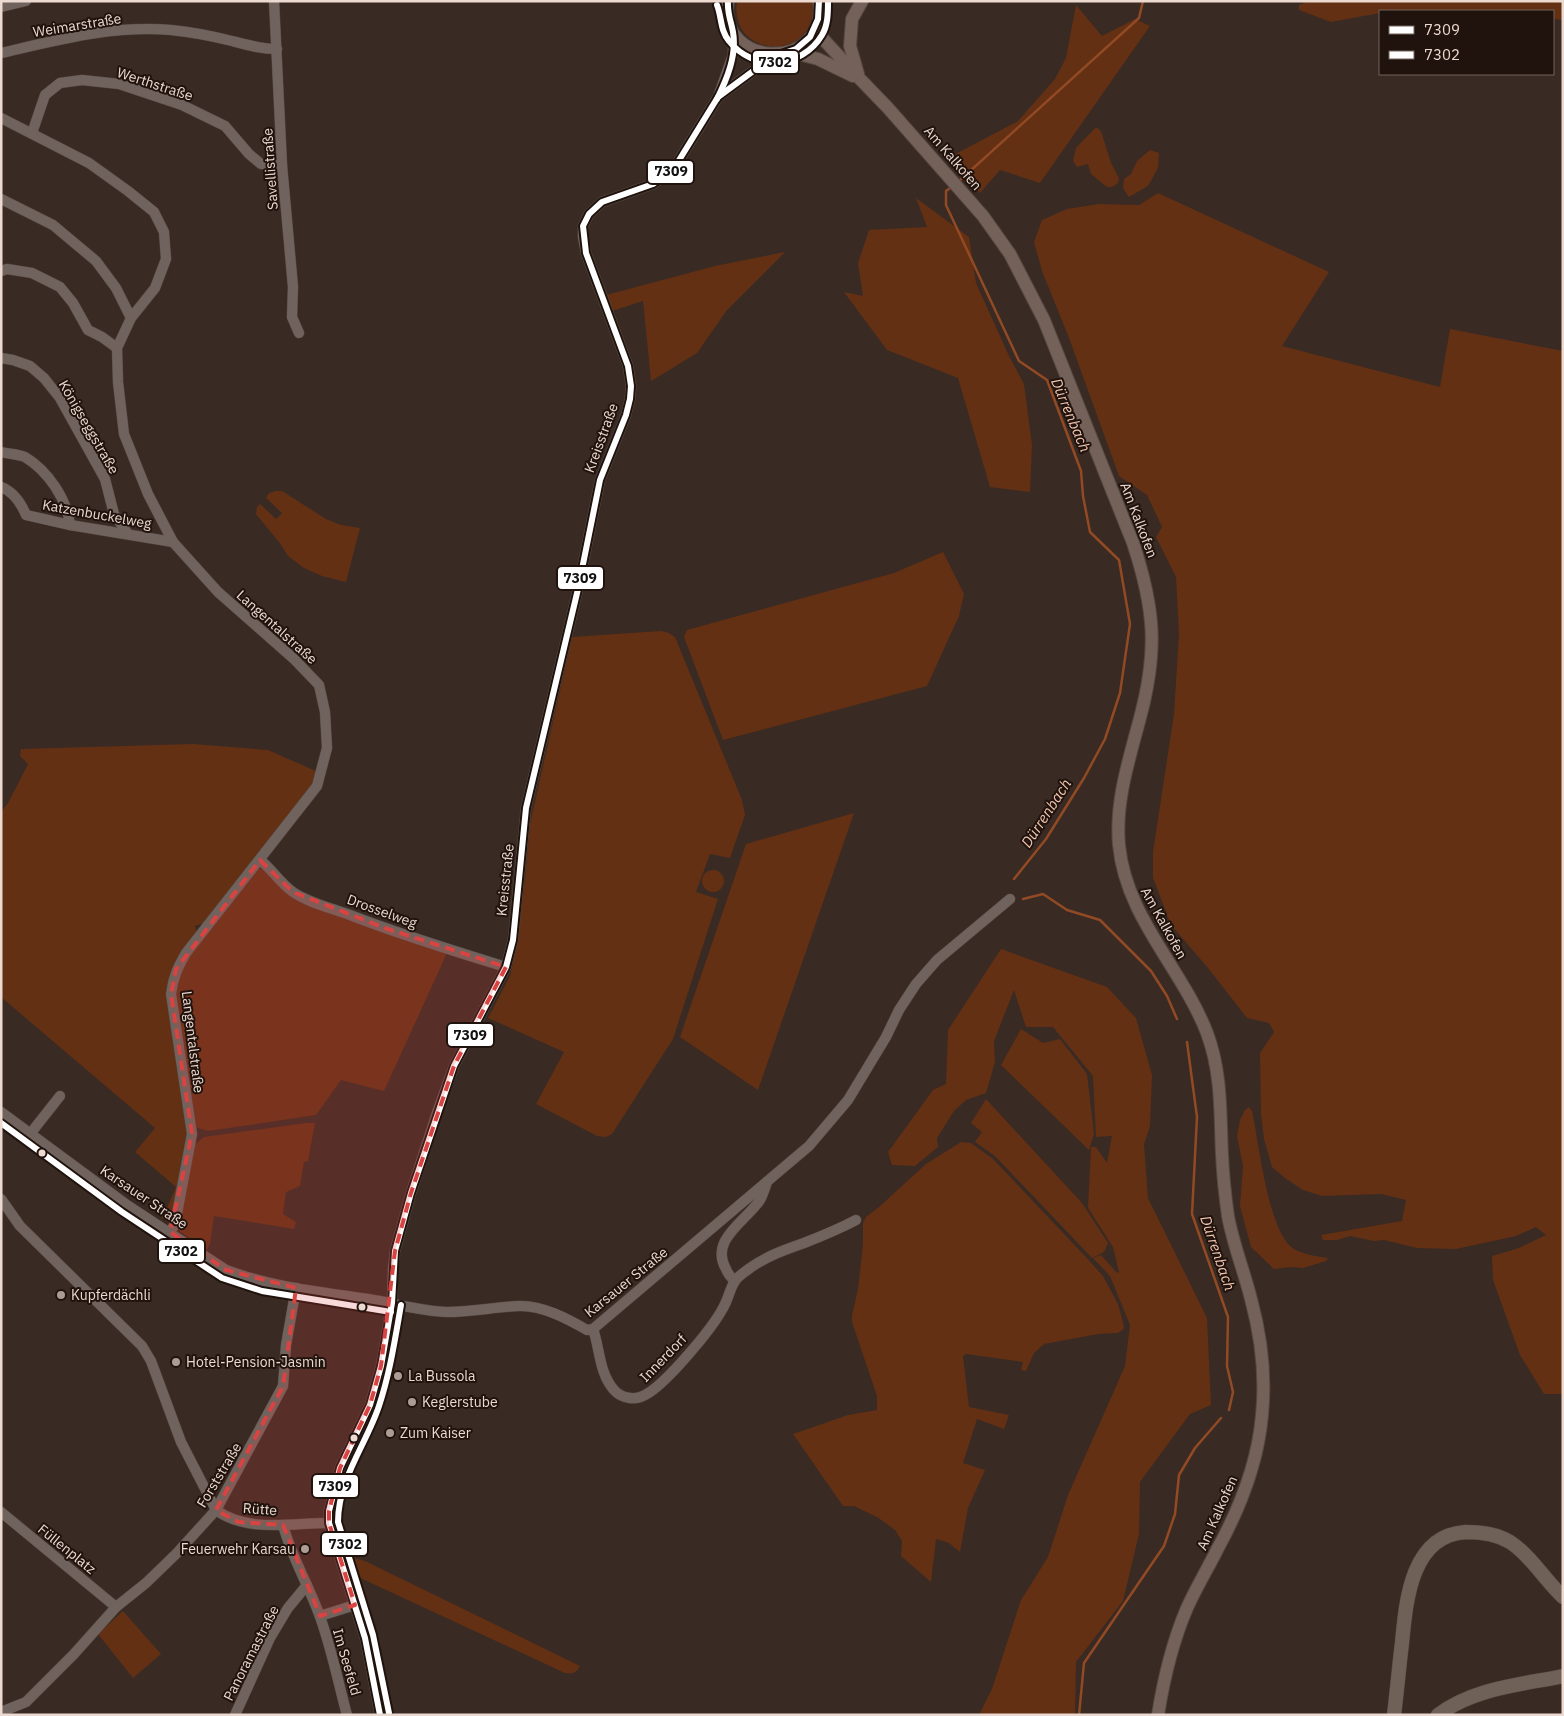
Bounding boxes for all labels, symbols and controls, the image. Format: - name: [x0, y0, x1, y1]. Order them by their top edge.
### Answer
- street label: Weimarstraße: [32, 9, 123, 41]
- legend: [1379, 10, 1554, 75]
- text: 7309: [1424, 20, 1460, 39]
- text: 7302: [1424, 45, 1460, 64]
- line badge: 7302: [752, 50, 799, 74]
- text: 7302: [758, 53, 792, 71]
- street label: Werthstraße: [115, 63, 196, 105]
- street label: Am Kalkofen: [920, 122, 986, 194]
- street label: Savellistraße: [258, 127, 282, 210]
- line badge: 7309: [647, 160, 694, 184]
- text: 7309: [654, 162, 688, 180]
- water label: Dürrenbach: [1047, 375, 1095, 455]
- street label: Königseggstraße: [55, 377, 123, 477]
- street label: Kreisstraße: [580, 401, 622, 475]
- street label: Am Kalkofen: [1116, 480, 1162, 560]
- street label: Katzenbuckelweg: [41, 496, 154, 533]
- line badge: 7309: [557, 566, 604, 590]
- text: 7309: [563, 569, 597, 587]
- street label: Langentalstraße: [233, 586, 321, 668]
- water label: Dürrenbach: [1017, 775, 1075, 851]
- street label: Kreisstraße: [492, 843, 518, 917]
- street label: Am Kalkofen: [1137, 884, 1191, 962]
- street label: Drosselweg: [345, 890, 420, 932]
- street label: Langentalstraße: [178, 990, 208, 1094]
- line badge: 7309: [447, 1023, 494, 1047]
- text: 7309: [453, 1026, 487, 1044]
- unlabelled marker: [37, 1148, 47, 1158]
- street label: Karsauer Straße: [97, 1161, 192, 1233]
- water label: Dürrenbach: [1196, 1213, 1240, 1293]
- line badge: 7302: [158, 1239, 205, 1263]
- text: 7302: [164, 1242, 198, 1260]
- street label: Karsauer Straße: [581, 1243, 672, 1321]
- place label: Kupferdächli: [71, 1286, 151, 1304]
- marker: Kupferdächli: [55, 1289, 67, 1301]
- unlabelled marker: [357, 1302, 367, 1312]
- street label: Innerdorf: [636, 1330, 691, 1386]
- place label: Hotel-Pension-Jasmin: [186, 1353, 326, 1371]
- marker: Hotel-Pension-Jasmin: [170, 1356, 182, 1368]
- place label: La Bussola: [408, 1367, 476, 1385]
- marker: La Bussola: [392, 1370, 404, 1382]
- place label: Keglerstube: [422, 1393, 498, 1411]
- marker: Keglerstube: [406, 1396, 418, 1408]
- place label: Zum Kaiser: [400, 1424, 471, 1442]
- marker: Zum Kaiser: [384, 1427, 396, 1439]
- unlabelled marker: [349, 1433, 359, 1443]
- street label: Forststraße: [193, 1439, 246, 1511]
- street label: Am Kalkofen: [1193, 1473, 1241, 1553]
- line badge: 7309: [312, 1474, 359, 1498]
- text: 7309: [318, 1477, 352, 1495]
- street label: Rütte: [242, 1499, 278, 1519]
- street label: Füllenplatz: [34, 1520, 100, 1578]
- line badge: 7302: [321, 1532, 368, 1556]
- text: 7302: [328, 1535, 362, 1553]
- place label: Feuerwehr Karsau: [181, 1540, 295, 1558]
- marker: Feuerwehr Karsau: [299, 1543, 311, 1555]
- street label: Panoramastraße: [219, 1602, 283, 1704]
- street label: Im Seefeld: [329, 1626, 365, 1698]

